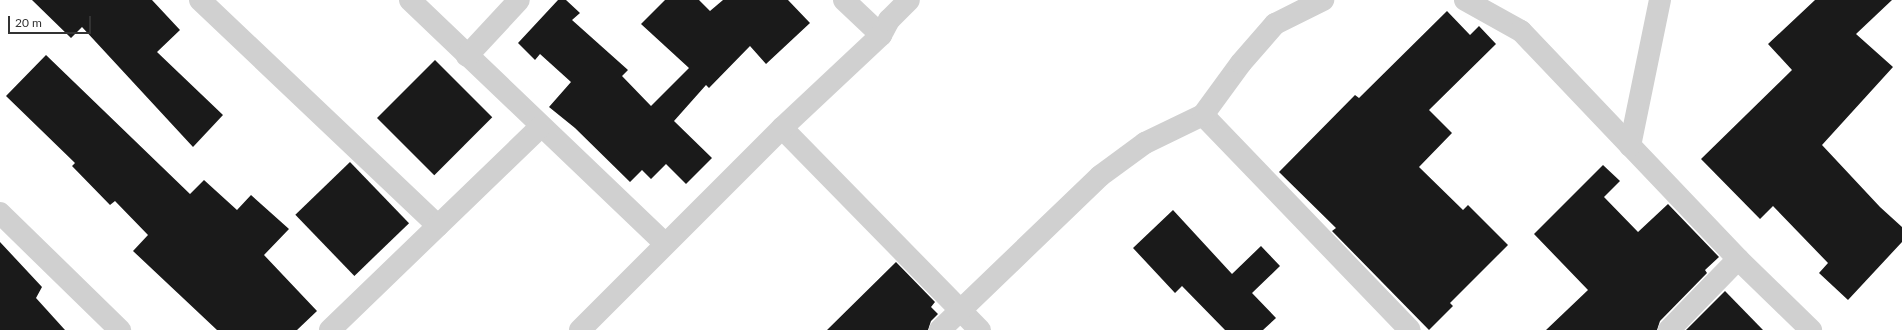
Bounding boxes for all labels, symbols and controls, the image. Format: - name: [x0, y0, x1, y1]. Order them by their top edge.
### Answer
- scale bar: [10, 8, 93, 34]
- text: 20 m: [15, 15, 42, 30]

